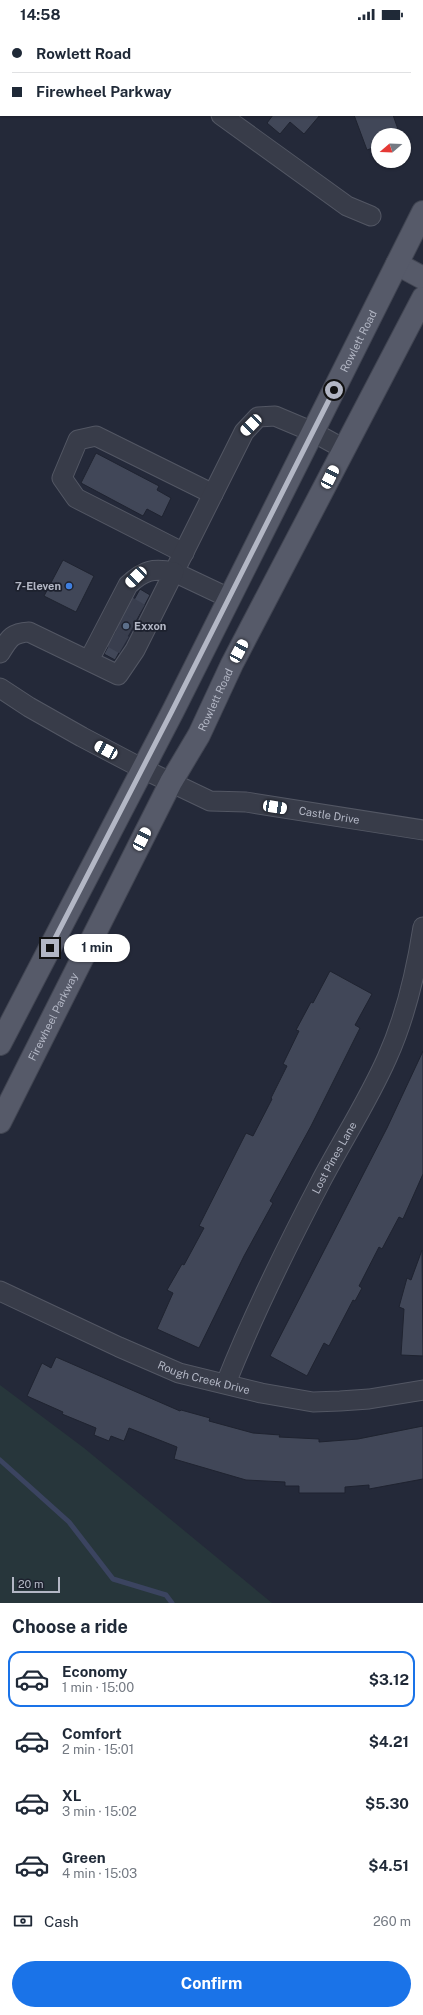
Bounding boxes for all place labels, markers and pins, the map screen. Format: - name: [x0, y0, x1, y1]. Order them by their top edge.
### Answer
- place label: 7-Eleven: [15, 580, 61, 592]
- marker: 7-Eleven: [64, 581, 74, 591]
- place label: Exxon: [134, 620, 166, 632]
- marker: Exxon: [121, 621, 131, 631]

